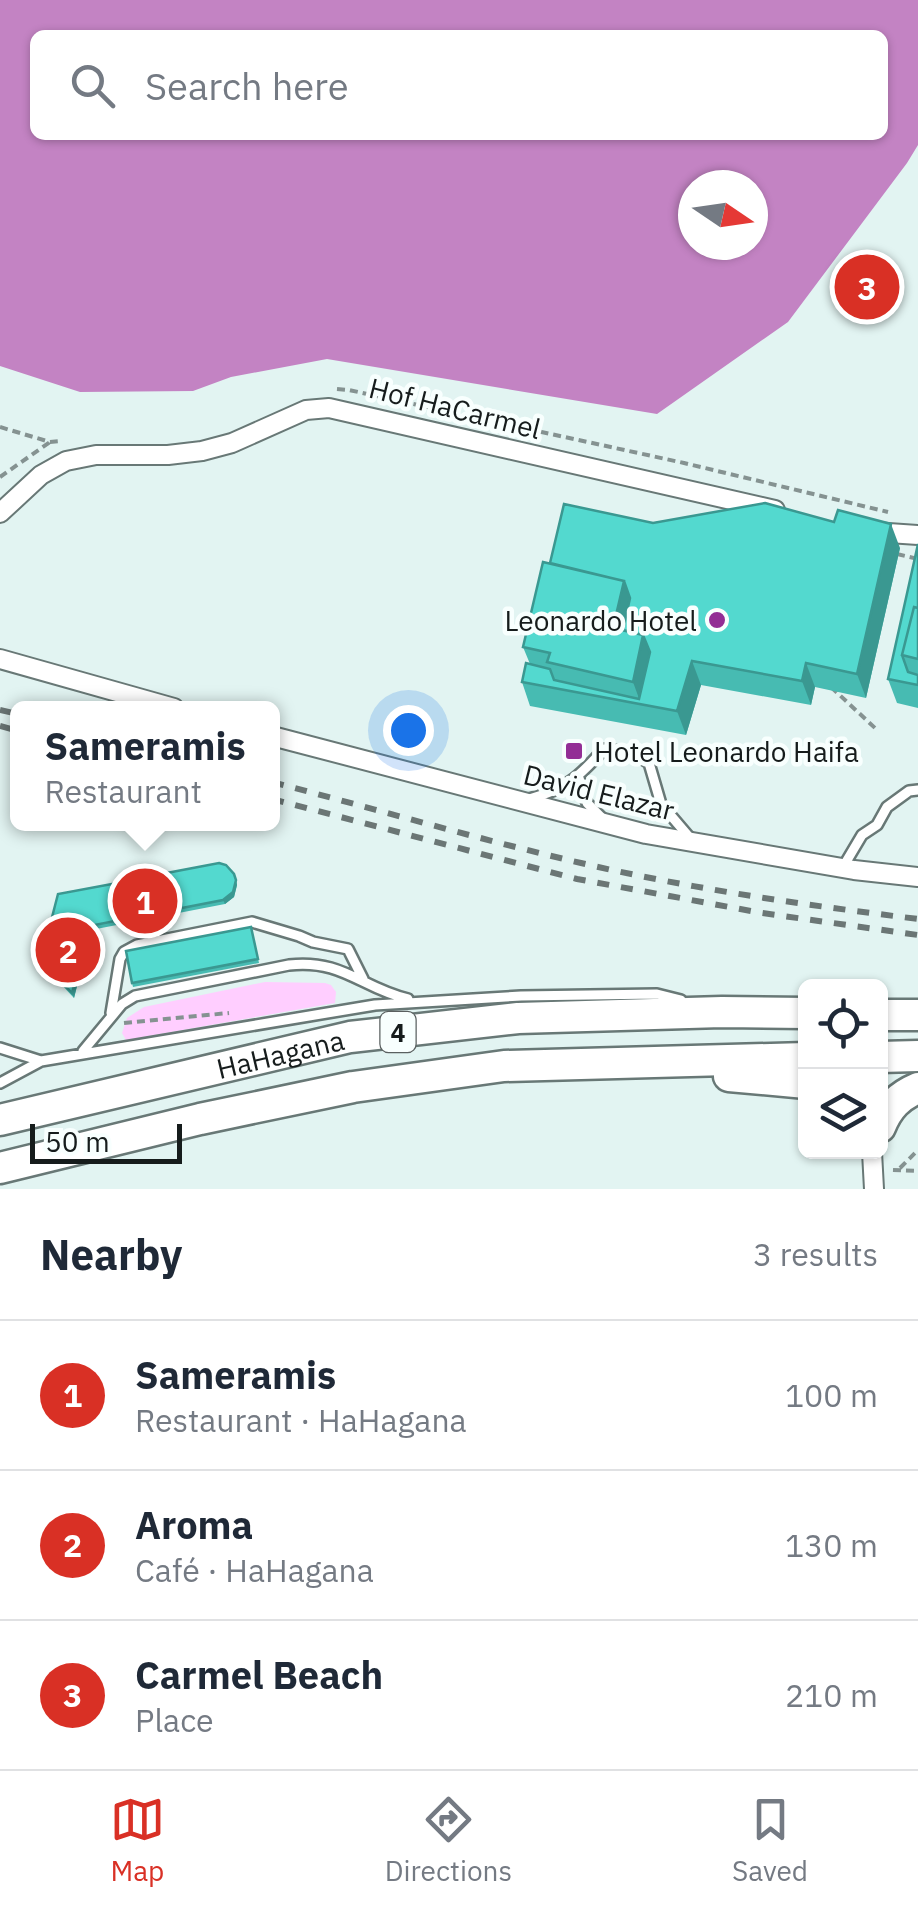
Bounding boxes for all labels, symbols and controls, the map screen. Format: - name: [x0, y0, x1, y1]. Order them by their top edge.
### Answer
- search box: [30, 30, 888, 140]
- icon: search: [65, 58, 120, 113]
- text: Search here: [145, 61, 349, 110]
- north arrow: [678, 170, 768, 260]
- pin: 3: [834, 250, 900, 324]
- street label: Hof HaCarmel: [365, 369, 545, 447]
- place label: Leonardo Hotel: [505, 602, 697, 639]
- marker: Leonardo Hotel: [706, 609, 728, 631]
- popup: [10, 701, 280, 831]
- your location: [383, 705, 434, 756]
- text: Sameramis: [44, 721, 246, 770]
- place label: Hotel Leonardo Haifa: [594, 733, 859, 770]
- marker: Hotel Leonardo Haifa: [563, 740, 585, 762]
- street label: David Elazar: [520, 755, 678, 829]
- text: Restaurant: [44, 770, 202, 812]
- pin: 1: [112, 864, 178, 938]
- pin: 2: [36, 912, 100, 988]
- map controls: [798, 979, 888, 1159]
- button: locate: [798, 979, 888, 1069]
- road number: 4: [380, 1012, 416, 1052]
- street label: HaHagana: [213, 1021, 348, 1087]
- button: layers: [798, 1069, 888, 1159]
- scale bar: [30, 1119, 182, 1164]
- text: 50 m: [45, 1123, 110, 1160]
- text: Nearby: [40, 1227, 182, 1282]
- text: 3 results: [753, 1233, 878, 1275]
- text: Sameramis: [135, 1350, 336, 1399]
- text: 1: [63, 1374, 82, 1416]
- text: 100 m: [785, 1374, 878, 1416]
- text: Restaurant · HaHagana: [135, 1399, 467, 1441]
- text: Aroma: [135, 1500, 253, 1549]
- text: 2: [63, 1524, 82, 1566]
- text: 130 m: [785, 1524, 878, 1566]
- text: Café · HaHagana: [135, 1549, 374, 1591]
- text: Carmel Beach: [135, 1650, 383, 1699]
- text: 3: [63, 1674, 82, 1716]
- text: 210 m: [785, 1674, 878, 1716]
- text: Place: [135, 1699, 214, 1741]
- tab: Map: [110, 1792, 165, 1889]
- tab: Directions: [385, 1792, 512, 1889]
- tab: Saved: [732, 1792, 808, 1889]

